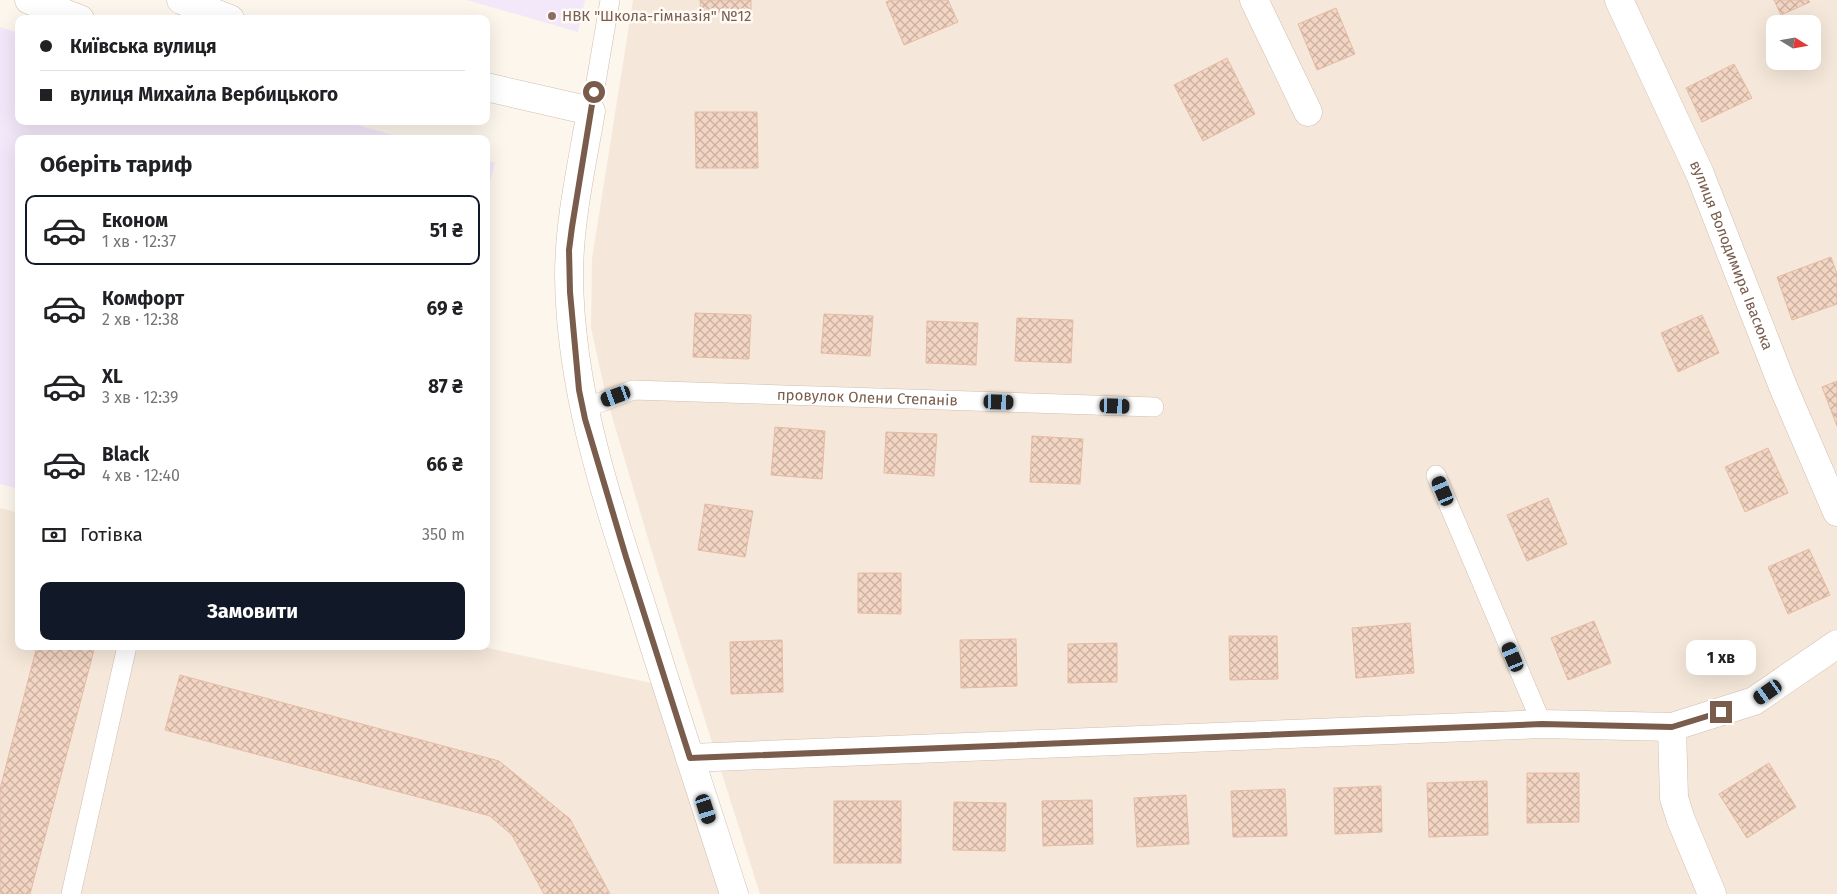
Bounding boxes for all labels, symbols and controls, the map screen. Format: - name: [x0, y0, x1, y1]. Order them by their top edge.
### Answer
- place label: НВК "Школа-гімназія" №12: [562, 7, 751, 25]
- marker: НВК "Школа-гімназія" №12: [546, 10, 558, 22]
- north arrow: [1766, 15, 1821, 70]
- map controls: [1766, 15, 1821, 70]
- text: Київська вулиця: [70, 35, 217, 58]
- route start: [583, 81, 605, 103]
- text: вулиця Михайла Вербицького: [70, 83, 338, 106]
- text: Оберіть тариф: [40, 151, 193, 178]
- street label: вулиця Володимира Івасюка: [1686, 157, 1777, 353]
- icon: car: [42, 208, 87, 253]
- text: Економ: [102, 209, 168, 232]
- text: 51 ₴: [430, 219, 463, 242]
- text: 1 хв · 12:37: [102, 232, 176, 251]
- icon: car: [42, 286, 87, 331]
- text: Комфорт: [102, 287, 184, 310]
- text: 69 ₴: [427, 297, 463, 320]
- text: 2 хв · 12:38: [102, 310, 179, 329]
- icon: car: [42, 364, 87, 409]
- text: XL: [102, 365, 123, 388]
- text: 87 ₴: [428, 375, 463, 398]
- car: [599, 384, 632, 408]
- street label: провулок Олени Степанів: [777, 386, 958, 410]
- text: 3 хв · 12:39: [102, 388, 178, 407]
- car: [983, 394, 1014, 410]
- car: [1099, 398, 1130, 414]
- icon: car: [42, 442, 87, 487]
- text: Black: [102, 443, 149, 466]
- text: 66 ₴: [426, 453, 463, 476]
- text: 4 хв · 12:40: [102, 466, 180, 485]
- car: [1430, 474, 1455, 508]
- icon: cash: [40, 521, 68, 549]
- text: Готівка: [80, 523, 143, 546]
- text: 350 m: [422, 525, 465, 544]
- button: Замовити: [40, 582, 465, 640]
- car: [1500, 640, 1525, 674]
- callout: 1 хв: [1686, 640, 1756, 674]
- text: 1 хв: [1707, 648, 1735, 667]
- car: [1751, 677, 1784, 707]
- route end: [1710, 701, 1732, 723]
- car: [694, 792, 717, 826]

